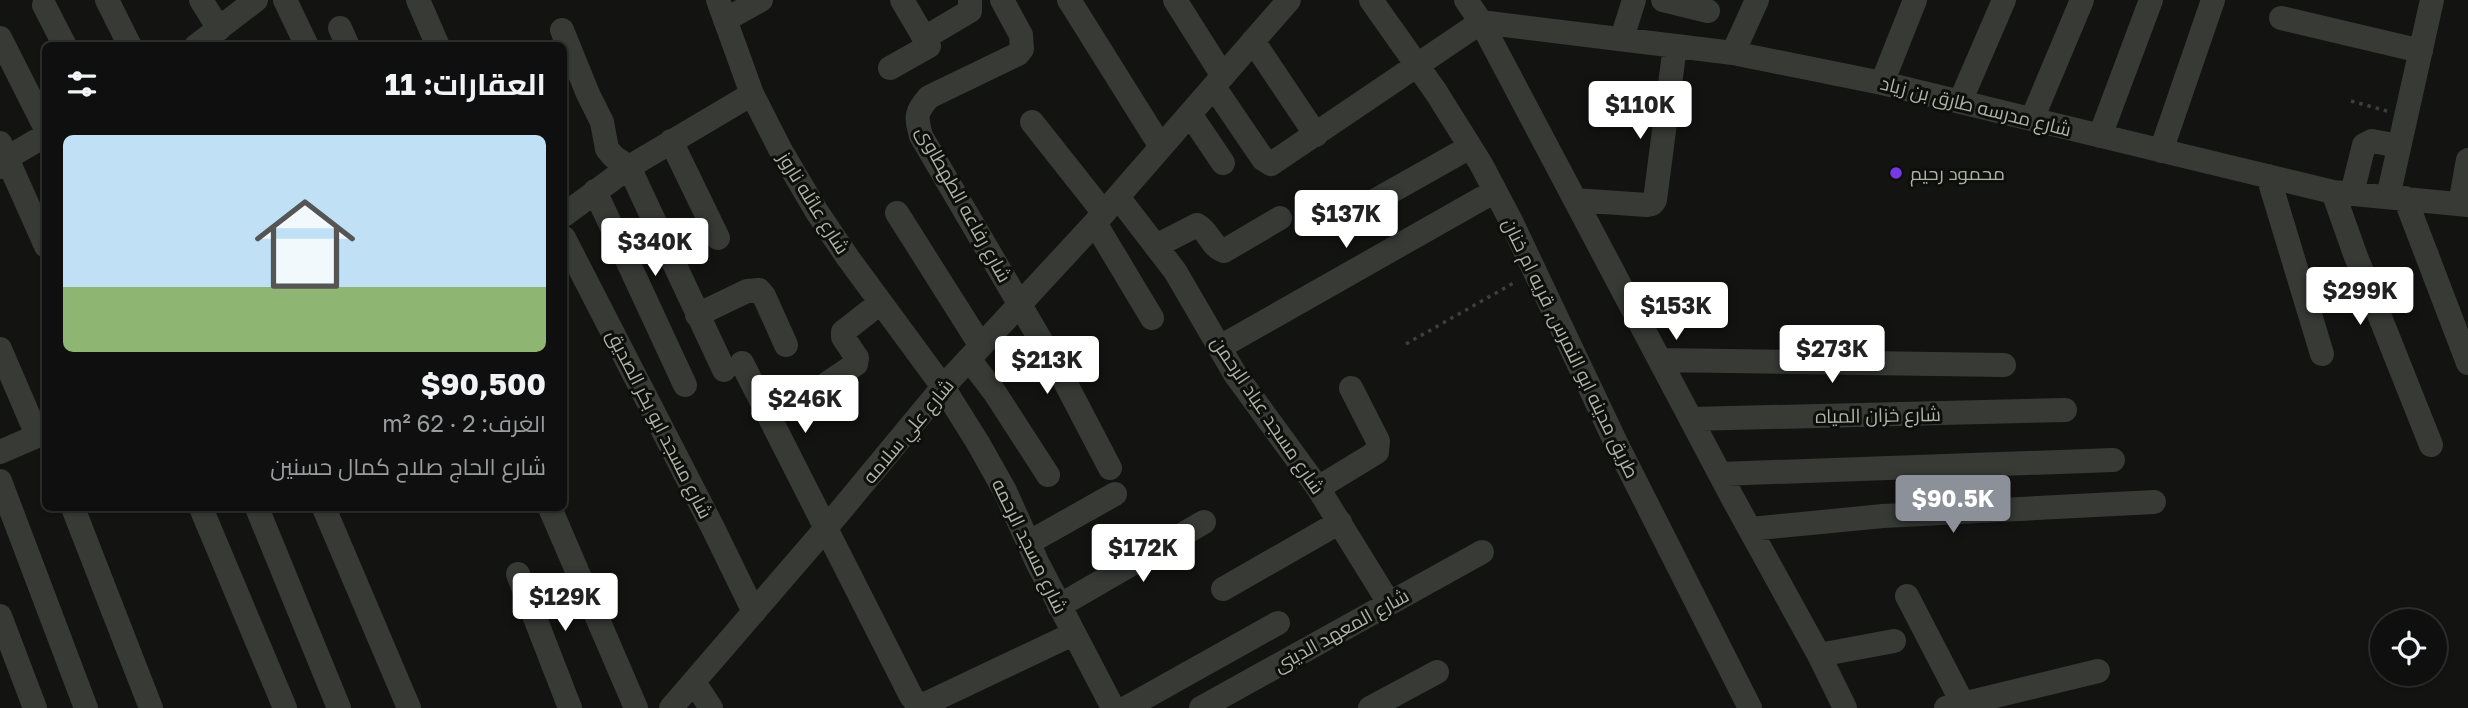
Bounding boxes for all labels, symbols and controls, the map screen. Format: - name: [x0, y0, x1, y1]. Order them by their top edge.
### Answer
- icon: filters: [63, 65, 101, 103]
- text: العقارات: 11: [385, 66, 546, 102]
- street label: شارع مدرسه طارق بن زياد: [1878, 71, 2074, 143]
- pin: $110K: [1591, 82, 1689, 141]
- text: $110K: [1605, 90, 1675, 118]
- street label: شارع رفاعه الطهطاوى: [909, 122, 1017, 287]
- street label: شارع عائله ناروز: [771, 147, 855, 260]
- place label: محمود رحيم: [1910, 161, 2005, 187]
- marker: محمود رحيم: [1888, 165, 1904, 181]
- icon: home: [242, 181, 368, 307]
- pin: $137K: [1297, 190, 1395, 250]
- text: $137K: [1311, 199, 1381, 227]
- street label: طريق مدينه ابو النمرس, قريه ام خنان: [1496, 214, 1645, 483]
- pin: $340K: [606, 218, 704, 278]
- text: $340K: [617, 227, 693, 255]
- pin: $299K: [2311, 268, 2409, 327]
- text: $299K: [2322, 276, 2398, 304]
- pin: $153K: [1627, 282, 1725, 342]
- text: $153K: [1640, 291, 1712, 319]
- street label: شارع مسجد ابو بكر الصديق: [600, 325, 718, 524]
- pin: $273K: [1783, 326, 1881, 385]
- street label: شارع مسجد عباد الرحمن: [1205, 331, 1330, 500]
- text: $273K: [1796, 334, 1868, 362]
- pin: $213K: [998, 336, 1096, 396]
- text: $213K: [1011, 345, 1083, 373]
- text: $90,500: [420, 366, 546, 402]
- street label: شارع علي سلامه: [857, 374, 961, 490]
- pin: $246K: [756, 376, 854, 435]
- text: $246K: [767, 384, 843, 412]
- street label: شارع خزان المياه: [1815, 402, 1941, 430]
- text: الغرف: 2 · 62 m²: [382, 409, 546, 437]
- text: شارع الحاج صلاح كمال حسنين: [270, 452, 546, 480]
- street label: شارع مسجد الرحمه: [985, 475, 1073, 618]
- pin: $90.5K: [1896, 476, 2010, 535]
- text: $90.5K: [1911, 484, 1995, 512]
- pin: $172K: [1094, 524, 1192, 584]
- text: $172K: [1108, 533, 1178, 561]
- pin: $129K: [516, 574, 614, 633]
- text: $129K: [529, 582, 601, 610]
- street label: شارع المعهد الدينى: [1269, 583, 1414, 679]
- map controls: [2370, 609, 2447, 686]
- button: locate: [2370, 609, 2447, 686]

